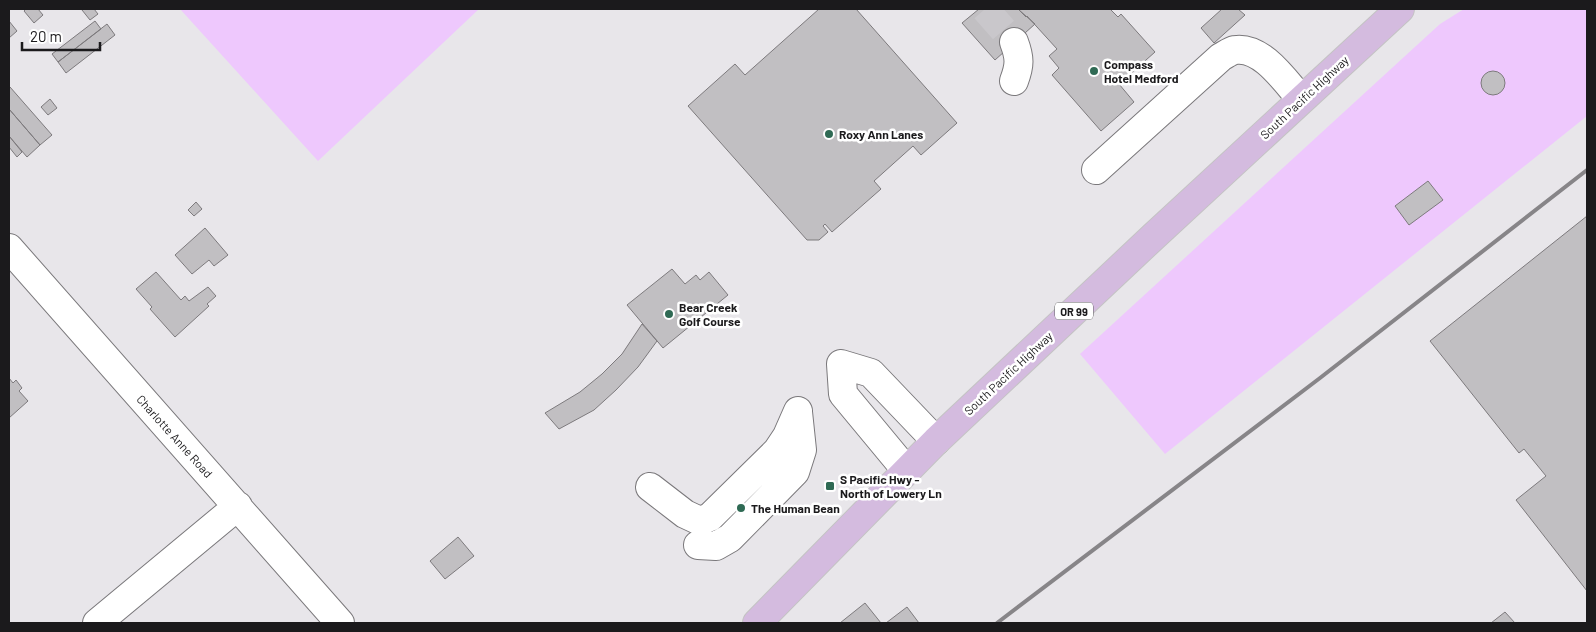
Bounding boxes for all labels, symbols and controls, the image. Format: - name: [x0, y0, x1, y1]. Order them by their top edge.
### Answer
- scale bar: [22, 20, 100, 52]
- text: 20 m: [30, 27, 62, 45]
- street label: South Pacific Highway: [1257, 52, 1351, 142]
- place label: Compass Hotel Medford: [1104, 57, 1179, 85]
- marker: Compass Hotel Medford: [1088, 65, 1100, 77]
- place label: Roxy Ann Lanes: [839, 127, 923, 141]
- marker: Roxy Ann Lanes: [823, 128, 835, 140]
- place label: Bear Creek Golf Course: [679, 300, 741, 328]
- road number: OR 99: [1055, 302, 1093, 320]
- marker: Bear Creek Golf Course: [663, 308, 675, 320]
- street label: South Pacific Highway: [961, 328, 1055, 418]
- street label: Charlotte Anne Road: [134, 392, 216, 480]
- place label: S Pacific Hwy - North of Lowery Ln: [840, 472, 942, 500]
- marker: S Pacific Hwy - North of Lowery Ln: [824, 480, 836, 492]
- place label: The Human Bean: [751, 501, 840, 515]
- marker: The Human Bean: [735, 502, 747, 514]

